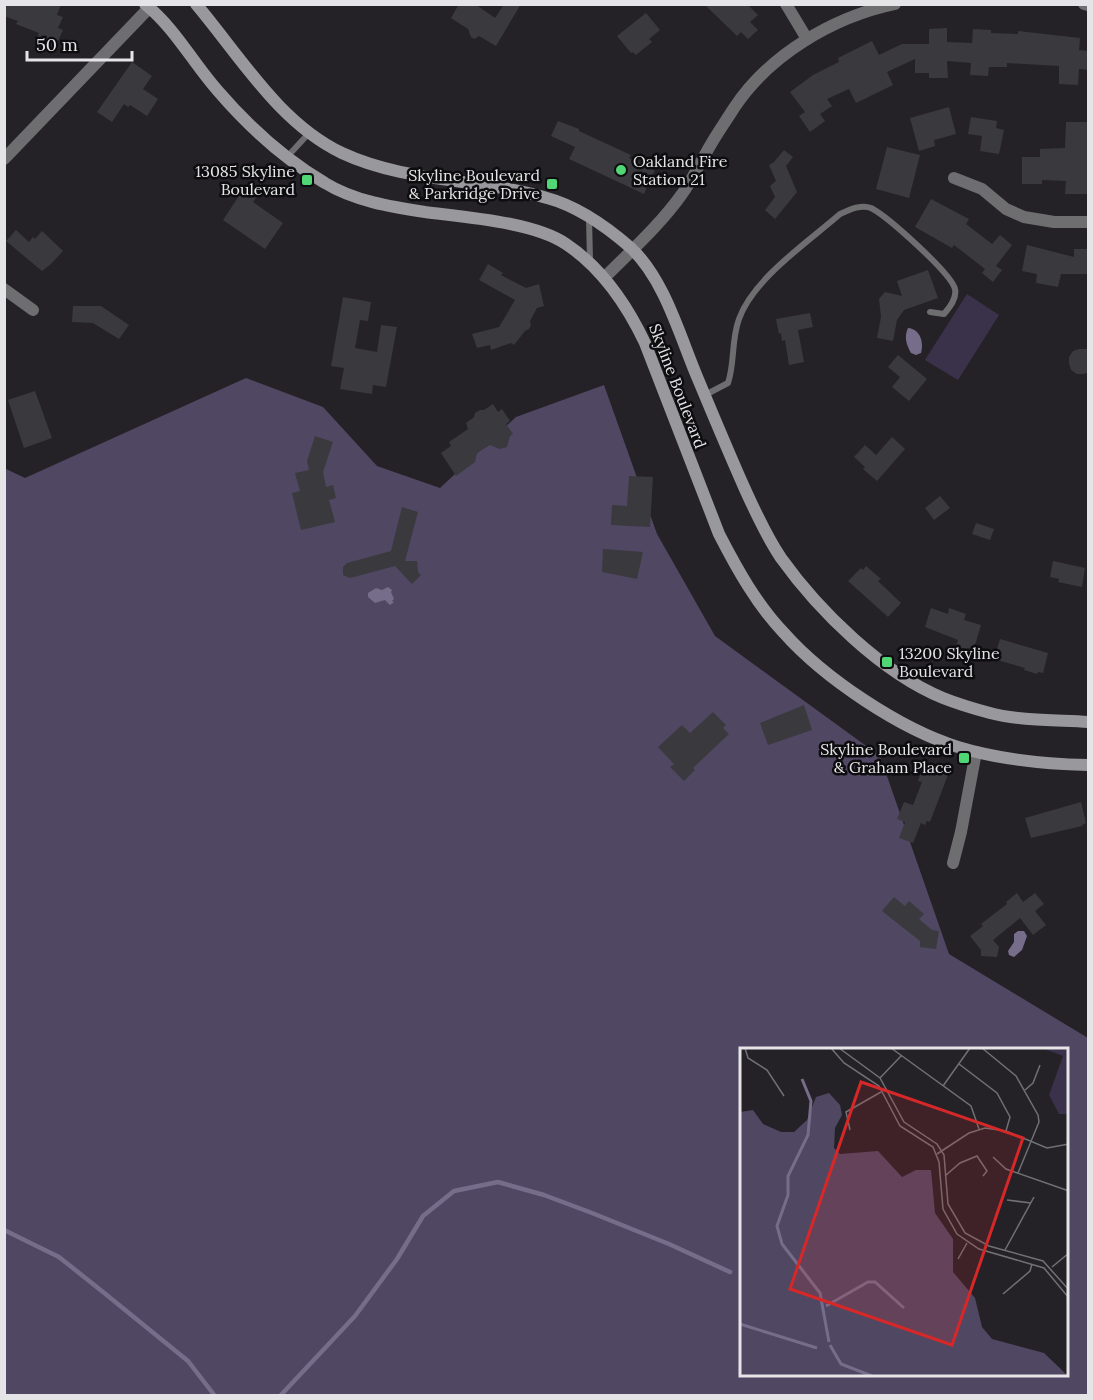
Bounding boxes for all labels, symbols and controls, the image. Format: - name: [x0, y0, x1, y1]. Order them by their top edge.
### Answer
- scale bar: [27, 24, 132, 62]
- text: 50 m: [36, 33, 78, 56]
- place label: Oakland Fire Station 21: [633, 151, 728, 189]
- place label: 13085 Skyline Boulevard: [195, 161, 295, 199]
- marker: Oakland Fire Station 21: [614, 163, 628, 177]
- place label: Skyline Boulevard & Parkridge Drive: [408, 165, 540, 203]
- marker: 13085 Skyline Boulevard: [300, 173, 314, 187]
- marker: Skyline Boulevard & Parkridge Drive: [545, 177, 559, 191]
- street label: Skyline Boulevard: [645, 321, 711, 452]
- place label: 13200 Skyline Boulevard: [899, 643, 1000, 681]
- marker: 13200 Skyline Boulevard: [880, 655, 894, 669]
- place label: Skyline Boulevard & Graham Place: [820, 739, 952, 777]
- marker: Skyline Boulevard & Graham Place: [957, 751, 971, 765]
- inset map: [740, 1048, 1069, 1376]

